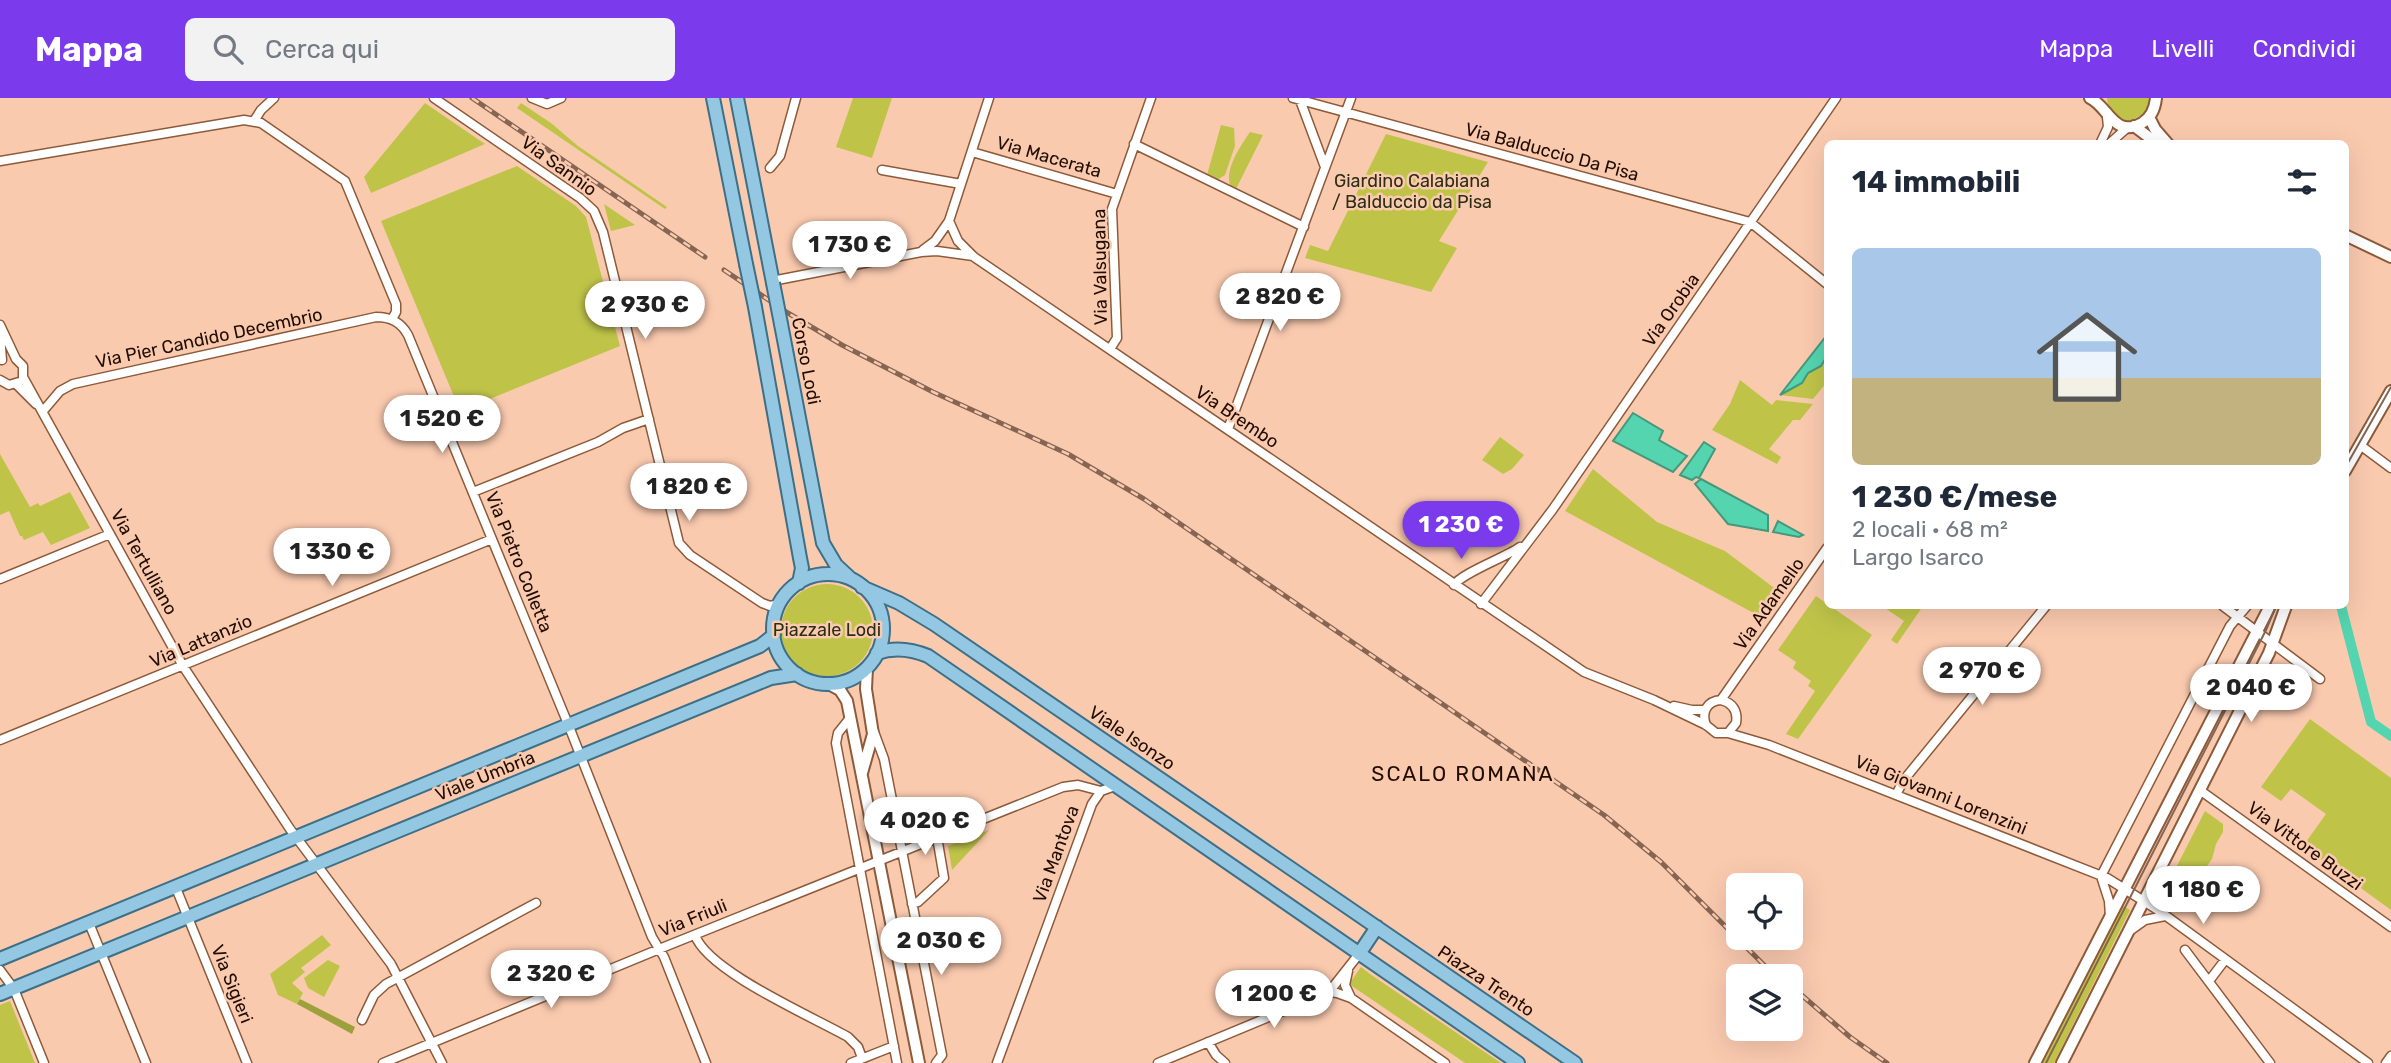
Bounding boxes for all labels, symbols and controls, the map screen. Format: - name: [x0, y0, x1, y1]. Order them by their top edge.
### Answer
- search box: [185, 18, 675, 81]
- text: Mappa: [35, 30, 143, 69]
- icon: search: [209, 30, 247, 68]
- text: Cerca qui: [265, 34, 379, 65]
- text: Mappa: [2039, 35, 2113, 63]
- text: Livelli: [2151, 35, 2214, 63]
- text: Condividi: [2252, 35, 2356, 63]
- street label: Via Balduccio Da Pisa: [1463, 118, 1641, 186]
- street label: Via Sannio: [517, 131, 601, 201]
- street label: Via Macerata: [994, 132, 1104, 182]
- icon: filters: [2283, 163, 2321, 201]
- text: 14 immobili: [1852, 164, 2020, 200]
- park label: Giardino Calabiana / Balduccio da Pisa: [1332, 170, 1492, 213]
- street label: Via Valsugana: [1088, 209, 1112, 325]
- pin: 1 730 €: [785, 222, 915, 281]
- text: 1 730 €: [808, 230, 892, 258]
- street label: Via Orobia: [1638, 269, 1704, 351]
- pin: 2 820 €: [1215, 274, 1345, 333]
- pin: 2 930 €: [580, 282, 710, 341]
- text: 2 820 €: [1236, 282, 1324, 310]
- text: 2 930 €: [601, 290, 689, 318]
- icon: home: [2024, 294, 2150, 420]
- street label: Via Pier Candido Decembrio: [94, 303, 324, 373]
- street label: Corso Lodi: [787, 315, 825, 407]
- street label: Via Brembo: [1191, 381, 1283, 453]
- pin: 1 520 €: [377, 396, 507, 455]
- text: 1 520 €: [400, 404, 484, 432]
- pin: 1 820 €: [624, 464, 754, 523]
- text: 1 820 €: [646, 472, 732, 500]
- text: 1 230 €/mese: [1852, 479, 2057, 515]
- street label: Via Pietro Colletta: [481, 488, 557, 636]
- pin: 1 230 €: [1396, 502, 1526, 561]
- street label: Via Tertulliano: [106, 505, 182, 619]
- text: 1 230 €: [1418, 510, 1504, 538]
- text: 2 locali · 68 m²: [1852, 515, 2008, 543]
- pin: 1 330 €: [267, 528, 397, 588]
- text: 1 330 €: [289, 537, 375, 565]
- text: Largo Isarco: [1852, 543, 1984, 571]
- street label: Via Adamello: [1729, 554, 1809, 654]
- street label: Via Lattanzio: [146, 610, 256, 672]
- park label: Piazzale Lodi: [773, 619, 881, 641]
- pin: 2 970 €: [1917, 648, 2047, 707]
- text: 2 970 €: [1939, 656, 2025, 684]
- pin: 2 040 €: [2186, 664, 2316, 724]
- text: 2 040 €: [2206, 673, 2296, 701]
- street label: Viale Isonzo: [1085, 701, 1179, 775]
- street label: Viale Umbria: [432, 746, 538, 806]
- street label: Via Giovanni Lorenzini: [1852, 750, 2030, 840]
- district label: SCALO ROMANA: [1371, 761, 1555, 786]
- street label: Via Vittore Buzzi: [2243, 797, 2367, 895]
- pin: 4 020 €: [860, 798, 990, 857]
- street label: Via Mantova: [1028, 802, 1084, 906]
- text: 4 020 €: [880, 806, 970, 834]
- pin: 1 180 €: [2138, 866, 2268, 926]
- map controls: [1726, 873, 1803, 1041]
- button: locate: [1726, 873, 1803, 950]
- text: 1 180 €: [2162, 875, 2244, 903]
- street label: Via Friuli: [656, 894, 730, 942]
- pin: 2 030 €: [876, 918, 1006, 977]
- text: 2 030 €: [896, 926, 986, 954]
- street label: Piazza Trento: [1433, 941, 1539, 1021]
- street label: Via Sigieri: [206, 942, 258, 1026]
- pin: 2 320 €: [486, 950, 616, 1010]
- text: 2 320 €: [507, 959, 595, 987]
- button: layers: [1726, 964, 1803, 1041]
- pin: 1 200 €: [1209, 970, 1339, 1030]
- text: 1 200 €: [1231, 979, 1317, 1007]

